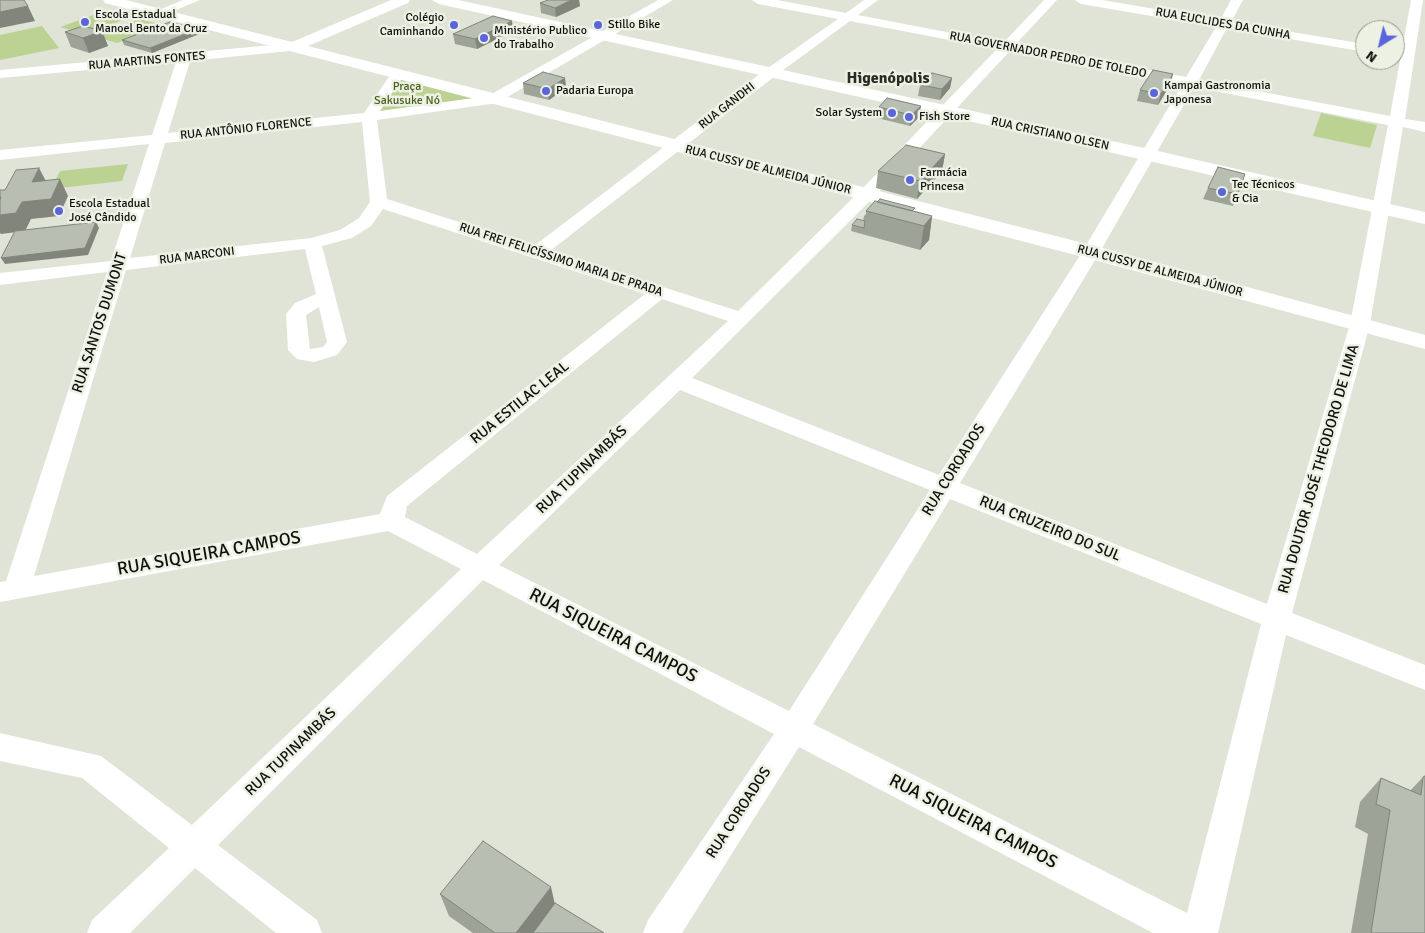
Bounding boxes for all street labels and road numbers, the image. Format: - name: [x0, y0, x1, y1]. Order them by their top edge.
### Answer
- street label: RUA EUCLIDES DA CUNHA: [1154, 5, 1292, 43]
- street label: RUA GOVERNADOR PEDRO DE TOLEDO: [948, 29, 1148, 81]
- street label: RUA MARTINS FONTES: [88, 49, 206, 73]
- street label: RUA GANDHI: [696, 80, 758, 132]
- street label: RUA CRISTIANO OLSEN: [990, 114, 1110, 154]
- street label: RUA ANTÔNIO FLORENCE: [179, 115, 313, 143]
- street label: RUA CUSSY DE ALMEIDA JÚNIOR: [684, 142, 852, 198]
- street label: RUA FREI FELICÍSSIMO MARIA DE PRADA: [457, 220, 665, 300]
- street label: RUA CUSSY DE ALMEIDA JÚNIOR: [1076, 242, 1244, 300]
- street label: RUA MARCONI: [159, 244, 235, 268]
- street label: RUA SANTOS DUMONT: [69, 251, 131, 395]
- street label: RUA DOUTOR JOSÉ THEODORO DE LIMA: [1275, 342, 1363, 596]
- street label: RUA ESTILAC LEAL: [467, 358, 573, 448]
- street label: RUA COROADOS: [918, 421, 990, 519]
- street label: RUA TUPINAMBÁS: [533, 422, 631, 518]
- street label: RUA CRUZEIRO DO SUL: [977, 492, 1123, 566]
- street label: RUA SIQUEIRA CAMPOS: [116, 527, 302, 581]
- street label: RUA SIQUEIRA CAMPOS: [525, 584, 701, 688]
- street label: RUA TUPINAMBÁS: [242, 704, 340, 800]
- street label: RUA COROADOS: [703, 764, 775, 862]
- street label: RUA SIQUEIRA CAMPOS: [885, 770, 1061, 874]

